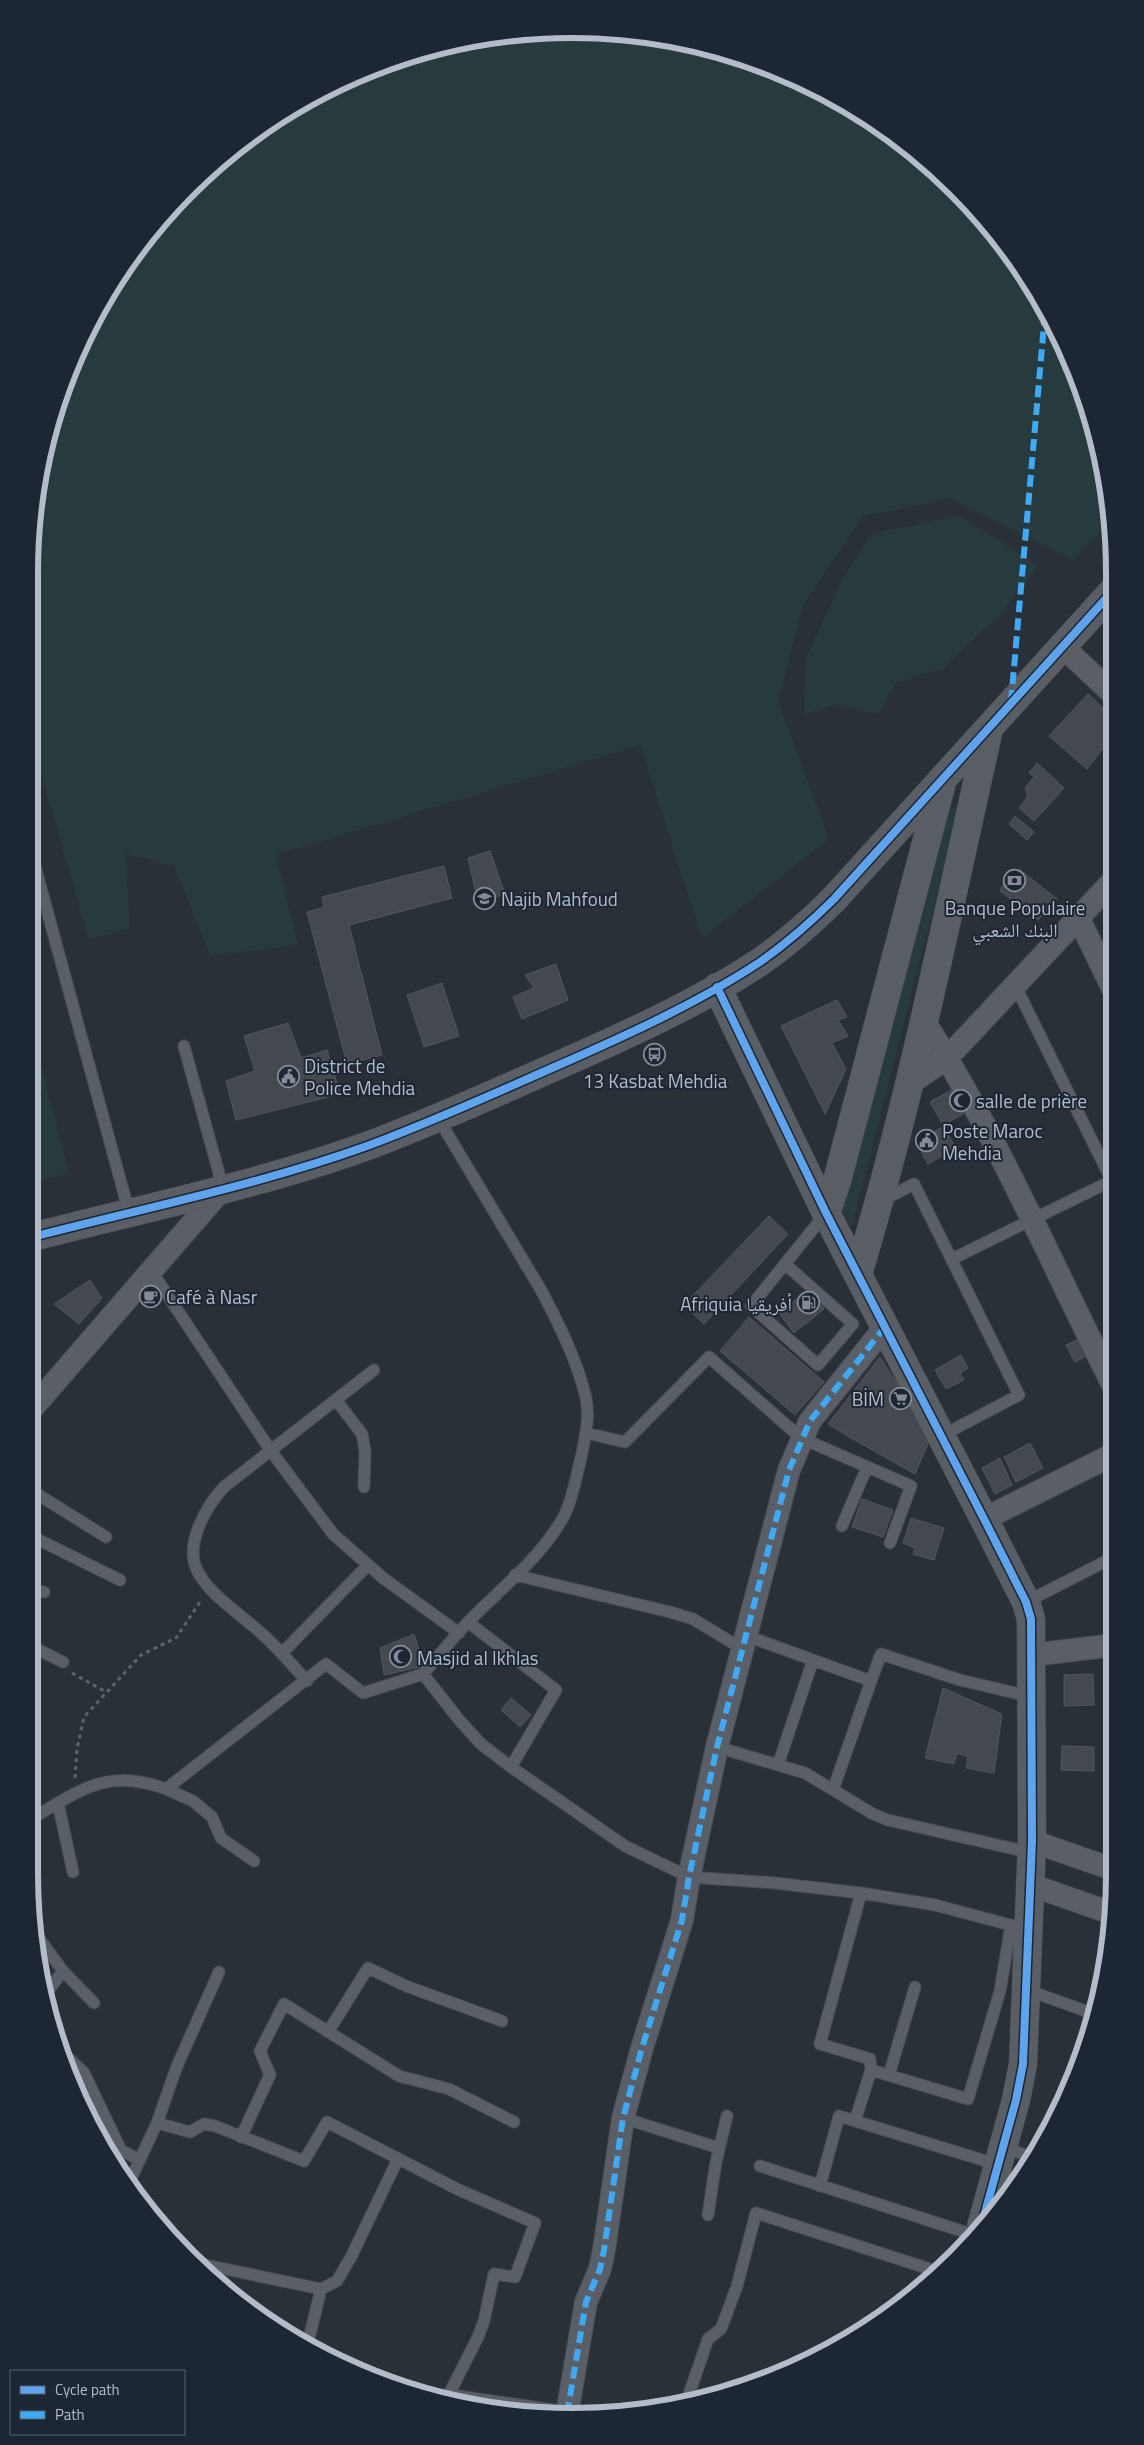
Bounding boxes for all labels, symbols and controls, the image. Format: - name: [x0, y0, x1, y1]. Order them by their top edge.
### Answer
- bank icon: Banque Populaire البنك الشعبي: [1003, 869, 1027, 893]
- place label: Najib Mahfoud: [501, 884, 618, 913]
- school or university icon: Najib Mahfoud: [473, 886, 497, 910]
- place label: Banque Populaire البنك الشعبي: [945, 893, 1085, 945]
- bus stop icon: 13 Kasbat Mehdia: [643, 1042, 667, 1066]
- place label: District de Police Mehdia: [304, 1051, 416, 1102]
- public building icon: District de Police Mehdia: [276, 1064, 300, 1088]
- place label: 13 Kasbat Mehdia: [583, 1066, 728, 1095]
- place label: salle de prière: [976, 1086, 1087, 1115]
- mosque icon: salle de prière: [948, 1088, 972, 1112]
- place label: Poste Maroc Mehdia: [942, 1116, 1043, 1167]
- public building icon: Poste Maroc Mehdia: [914, 1129, 938, 1153]
- place label: Café à Nasr: [166, 1282, 258, 1311]
- cafe icon: Café à Nasr: [138, 1284, 162, 1308]
- place label: Afriquia أفريقيا: [680, 1289, 792, 1318]
- fuel station icon: Afriquia أفريقيا: [796, 1291, 820, 1315]
- place label: BİM: [852, 1384, 884, 1413]
- supermarket icon: BİM: [888, 1386, 912, 1410]
- place label: Masjid al Ikhlas: [417, 1643, 539, 1672]
- mosque icon: Masjid al Ikhlas: [389, 1645, 413, 1669]
- legend: [10, 2370, 185, 2435]
- text: Cycle path: [55, 2378, 120, 2401]
- text: Path: [55, 2403, 85, 2426]

